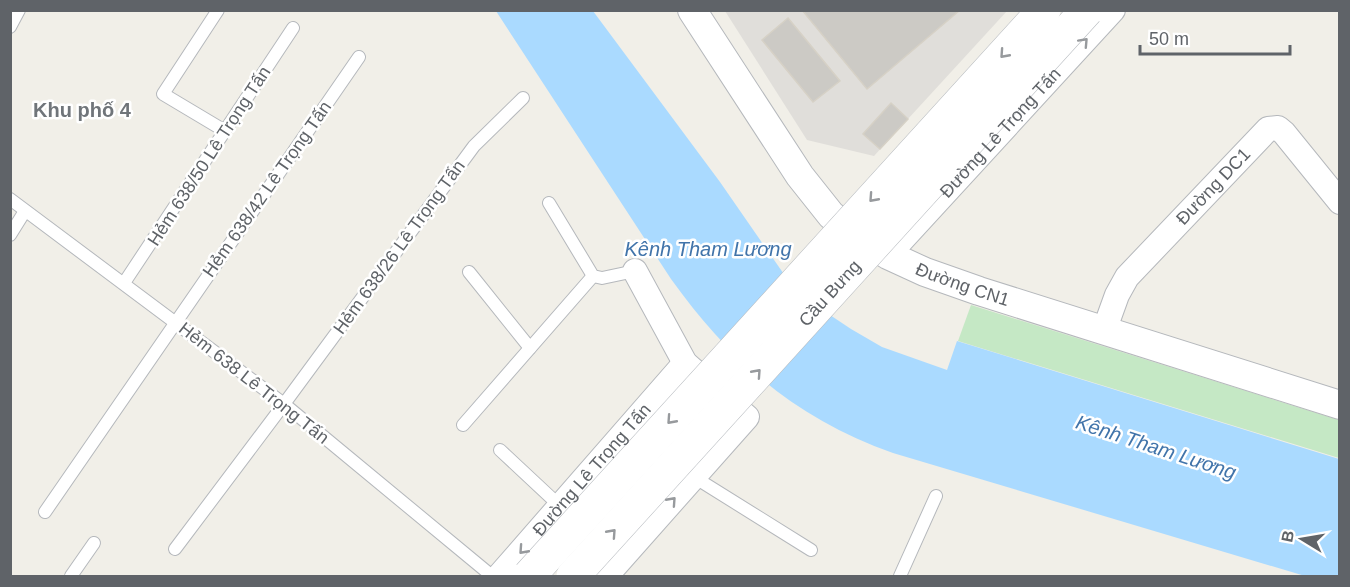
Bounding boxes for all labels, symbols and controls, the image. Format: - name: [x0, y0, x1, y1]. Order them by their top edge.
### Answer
- scale bar: [1140, 18, 1290, 56]
- text: 50 m: [1149, 29, 1189, 49]
- one-way arrow: [1077, 38, 1088, 49]
- one-way arrow: [1000, 47, 1011, 58]
- street label: Hẻm 638/50 Lê Trọng Tấn: [143, 63, 275, 249]
- street label: Đường Lê Trọng Tấn: [936, 64, 1065, 202]
- street label: Hẻm 638/42 Lê Trọng Tấn: [199, 97, 335, 281]
- district label: Khu phố 4: [33, 99, 132, 121]
- street label: Đường DC1: [1172, 144, 1254, 229]
- street label: Hẻm 638/26 Lê Trọng Tấn: [329, 156, 469, 338]
- one-way arrow: [869, 191, 880, 202]
- water label: Kênh Tham Lương: [624, 238, 792, 260]
- street label: Cầu Bưng: [795, 256, 865, 330]
- street label: Đường CN1: [912, 259, 1012, 310]
- street label: Hẻm 638 Lê Trọng Tấn: [175, 318, 333, 448]
- one-way arrow: [750, 370, 761, 381]
- street label: Đường Lê Trọng Tấn: [529, 400, 655, 540]
- water label: Kênh Tham Lương: [1073, 411, 1239, 483]
- one-way arrow: [668, 413, 679, 424]
- one-way arrow: [665, 498, 676, 508]
- north arrow: [1272, 509, 1332, 569]
- one-way arrow: [605, 529, 616, 540]
- text: B: [1278, 529, 1297, 544]
- one-way arrow: [519, 543, 530, 554]

